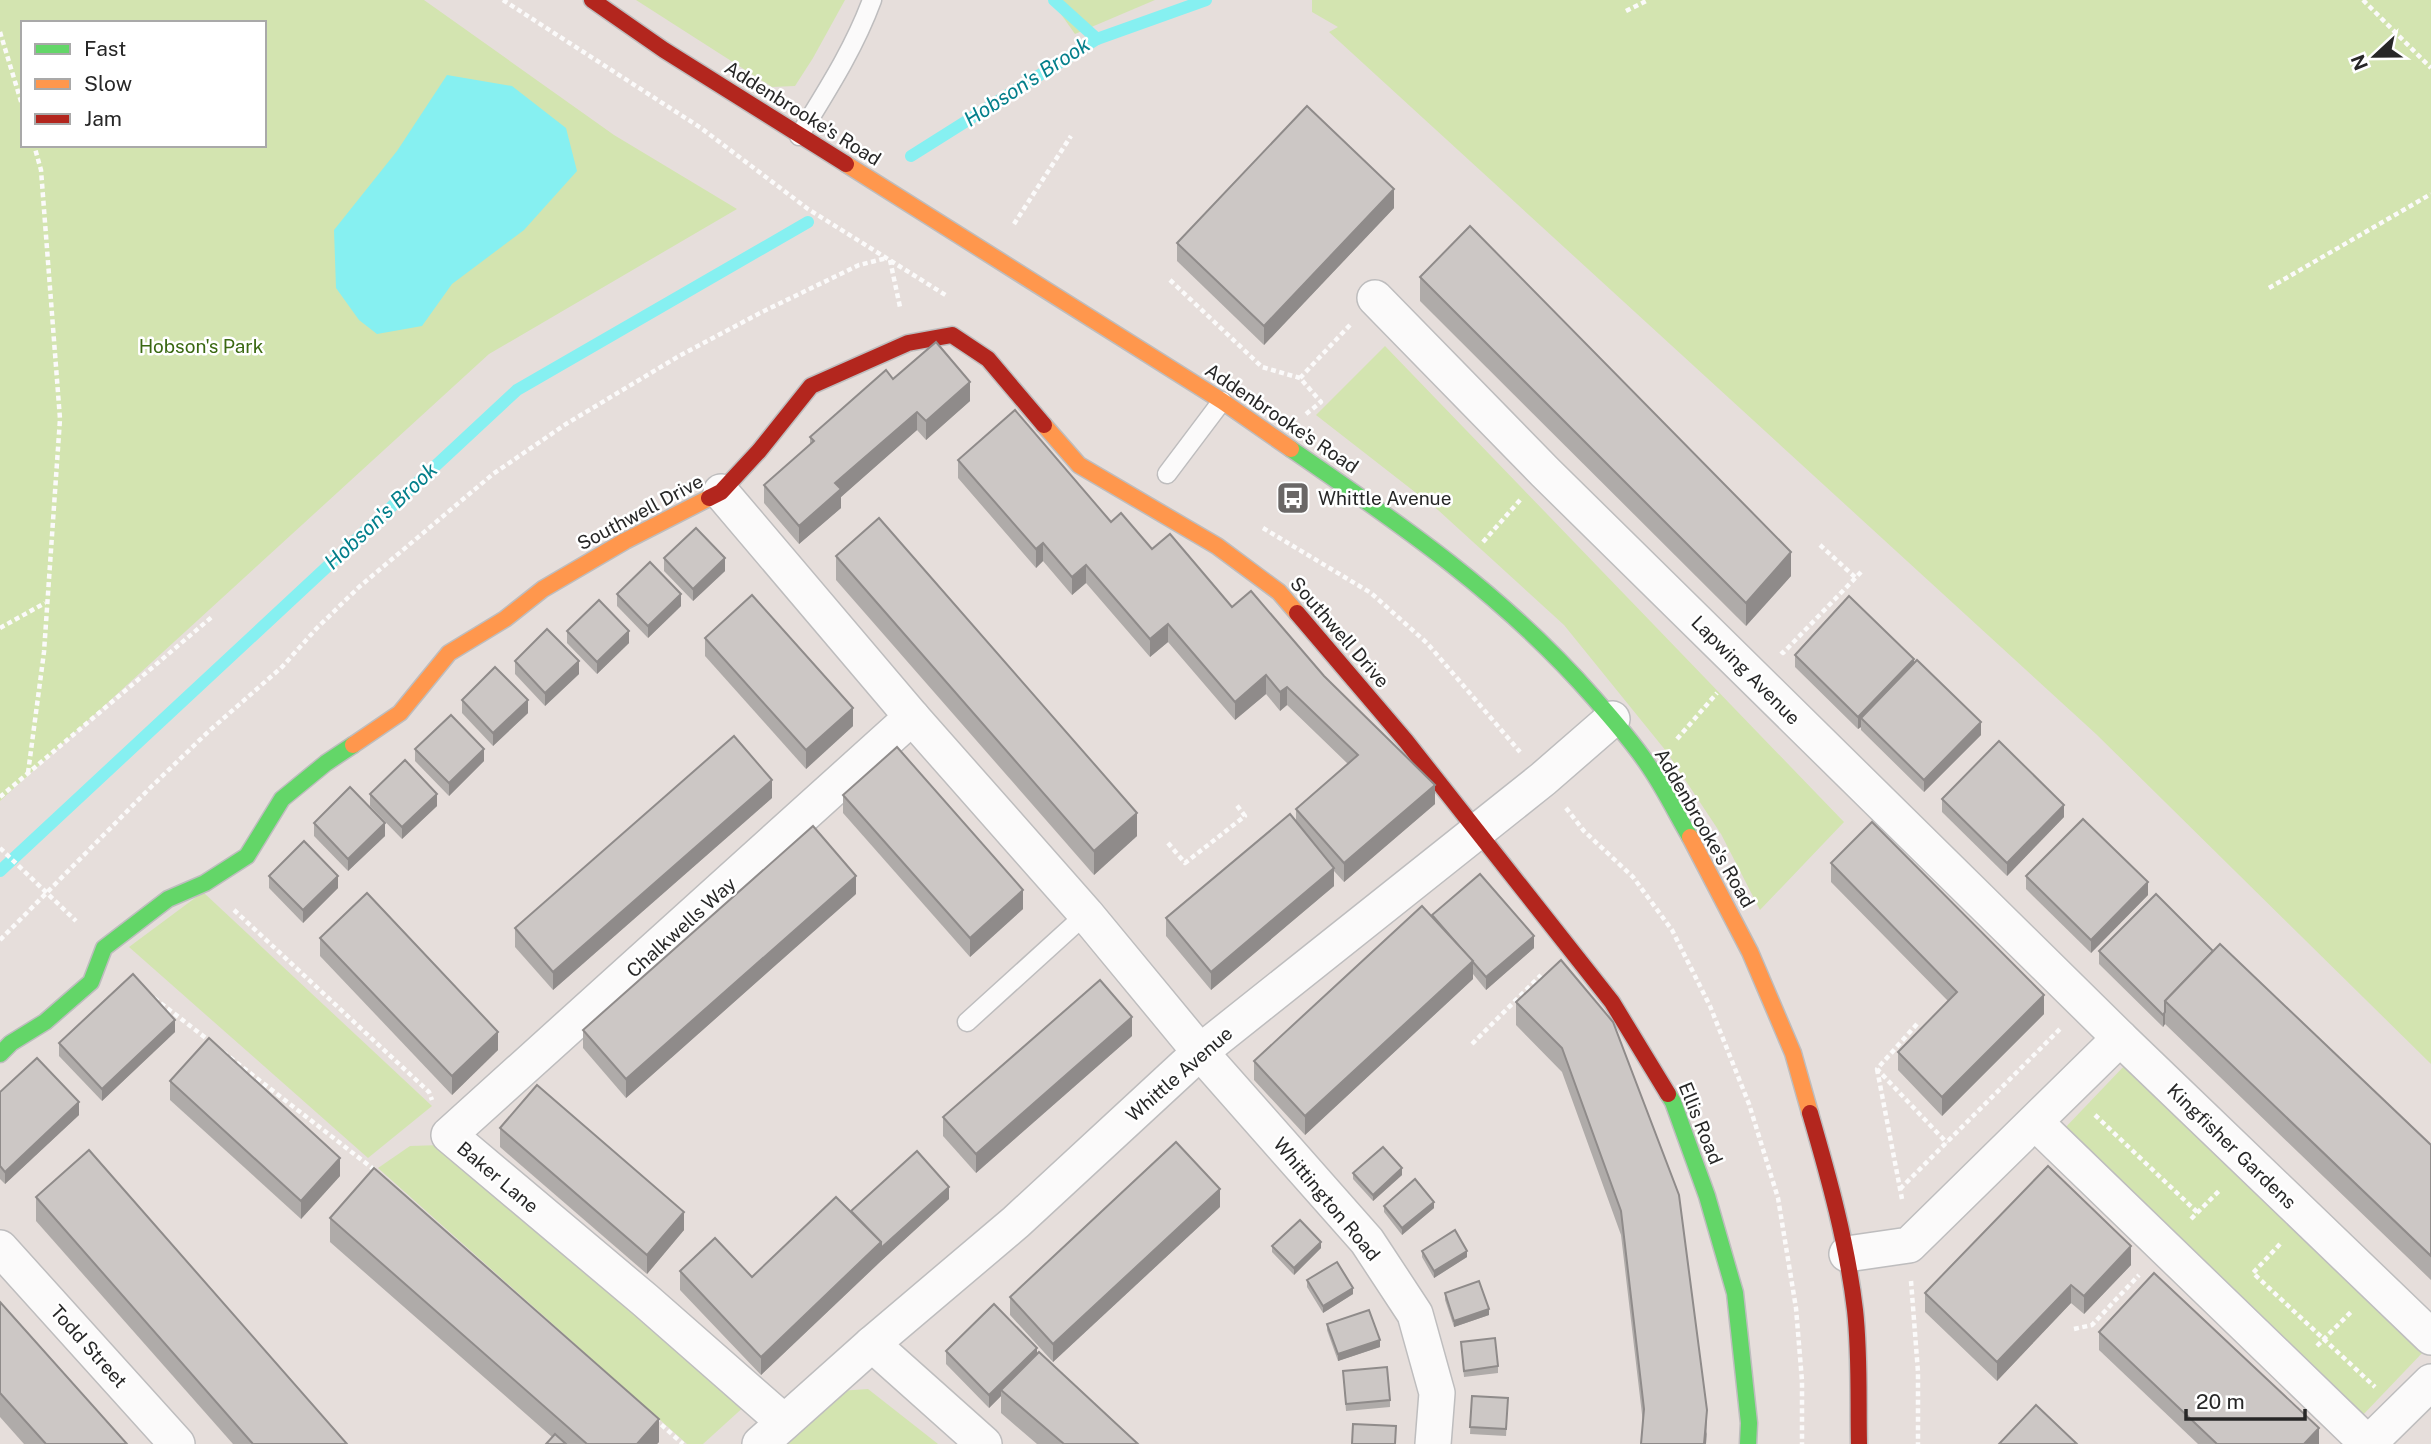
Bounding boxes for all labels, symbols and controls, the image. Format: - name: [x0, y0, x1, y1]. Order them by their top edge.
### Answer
- legend: [21, 21, 266, 147]
- north arrow: [2340, 21, 2410, 91]
- water label: Hobson's Brook: [959, 31, 1095, 132]
- text: Fast: [84, 36, 126, 61]
- text: N: [2346, 51, 2372, 73]
- street label: Addenbrooke's Road: [721, 56, 885, 170]
- text: Slow: [84, 71, 132, 96]
- text: Jam: [84, 106, 122, 131]
- park label: Hobson's Park: [139, 335, 264, 357]
- street label: Addenbrooke's Road: [1201, 359, 1363, 477]
- water label: Hobson's Brook: [319, 456, 443, 574]
- street label: Southwell Drive: [573, 470, 707, 554]
- bus stop icon: Whittle Avenue: [1274, 479, 1312, 517]
- place label: Whittle Avenue: [1318, 487, 1451, 509]
- street label: Southwell Drive: [1286, 572, 1394, 692]
- street label: Lapwing Avenue: [1687, 611, 1805, 729]
- street label: Addenbrooke's Road: [1651, 745, 1759, 911]
- street label: Chalkwells Way: [622, 872, 740, 982]
- street label: Whittle Avenue: [1121, 1022, 1237, 1126]
- street label: Ellis Road: [1675, 1079, 1727, 1167]
- street label: Kingfisher Gardens: [2163, 1079, 2301, 1213]
- street label: Whittington Road: [1269, 1133, 1385, 1265]
- street label: Baker Lane: [453, 1137, 543, 1217]
- street label: Todd Street: [46, 1300, 132, 1392]
- scale bar: [2186, 1378, 2305, 1422]
- text: 20 m: [2196, 1389, 2245, 1414]

